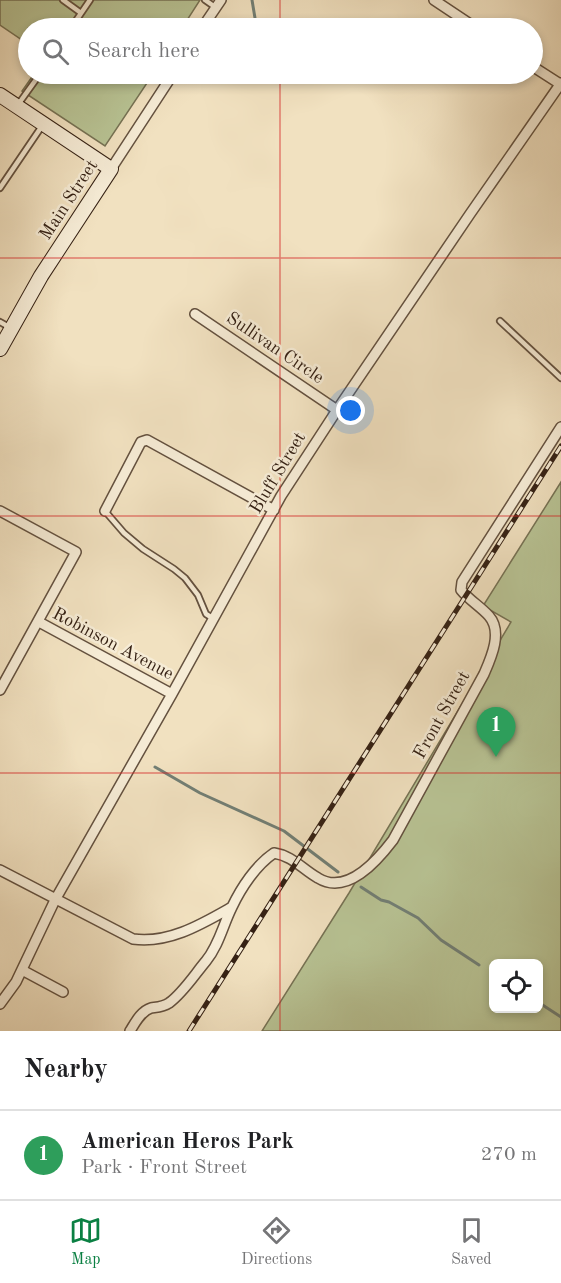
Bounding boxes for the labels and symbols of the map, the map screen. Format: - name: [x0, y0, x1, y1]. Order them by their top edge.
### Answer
- street label: Main Street: [37, 157, 101, 243]
- street label: Sullivan Circle: [223, 309, 327, 387]
- your location: [336, 396, 365, 425]
- street label: Bluff Street: [247, 429, 309, 517]
- street label: Robinson Avenue: [49, 605, 177, 683]
- street label: Front Street: [411, 668, 473, 762]
- pin: 1: [476, 708, 516, 757]

